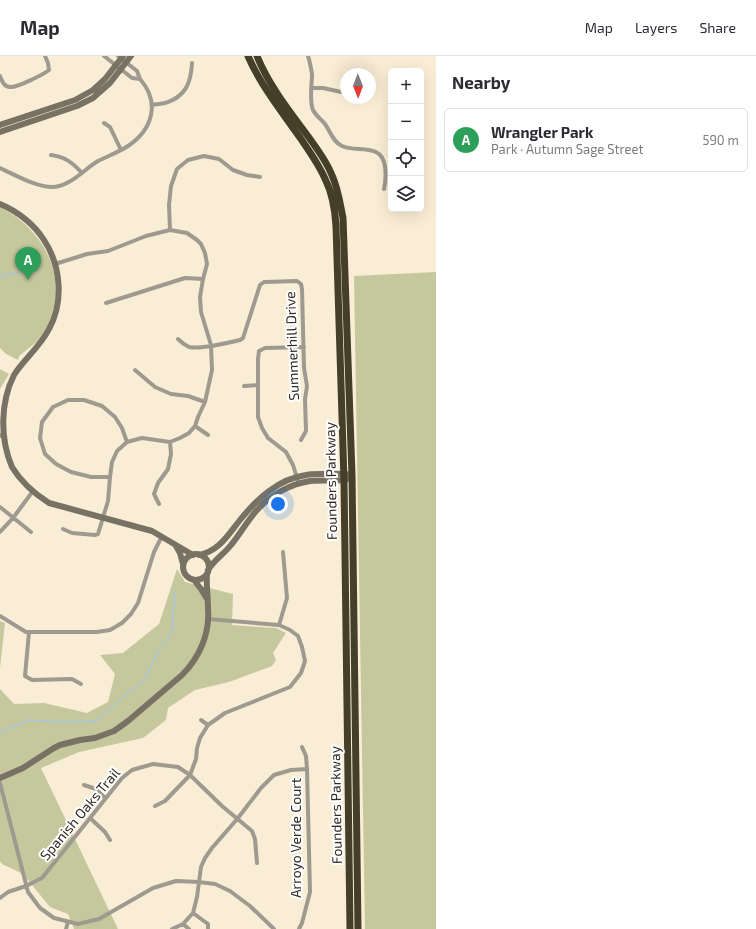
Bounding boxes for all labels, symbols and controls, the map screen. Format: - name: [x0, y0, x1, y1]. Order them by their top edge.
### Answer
- text: Map: [20, 16, 60, 39]
- text: Map: [585, 19, 613, 36]
- text: Layers: [635, 19, 677, 36]
- text: Share: [699, 19, 736, 36]
- north arrow: [340, 68, 376, 104]
- map controls: [388, 68, 424, 212]
- button: +: [388, 68, 424, 104]
- text: Nearby: [452, 72, 510, 92]
- button: −: [388, 104, 424, 140]
- text: Wrangler Park: [491, 123, 593, 141]
- text: A: [462, 132, 470, 148]
- text: 590 m: [702, 132, 739, 148]
- button: locate: [388, 140, 424, 176]
- text: Park · Autumn Sage Street: [491, 141, 643, 157]
- button: layers: [388, 176, 424, 212]
- pin: A: [15, 247, 41, 280]
- street label: Summerhill Drive: [281, 291, 302, 401]
- street label: Founders Parkway: [321, 421, 340, 540]
- your location: [268, 494, 288, 514]
- street label: Founders Parkway: [326, 745, 345, 864]
- street label: Spanish Oaks Trail: [36, 763, 124, 863]
- street label: Arroyo Verde Court: [287, 778, 304, 898]

